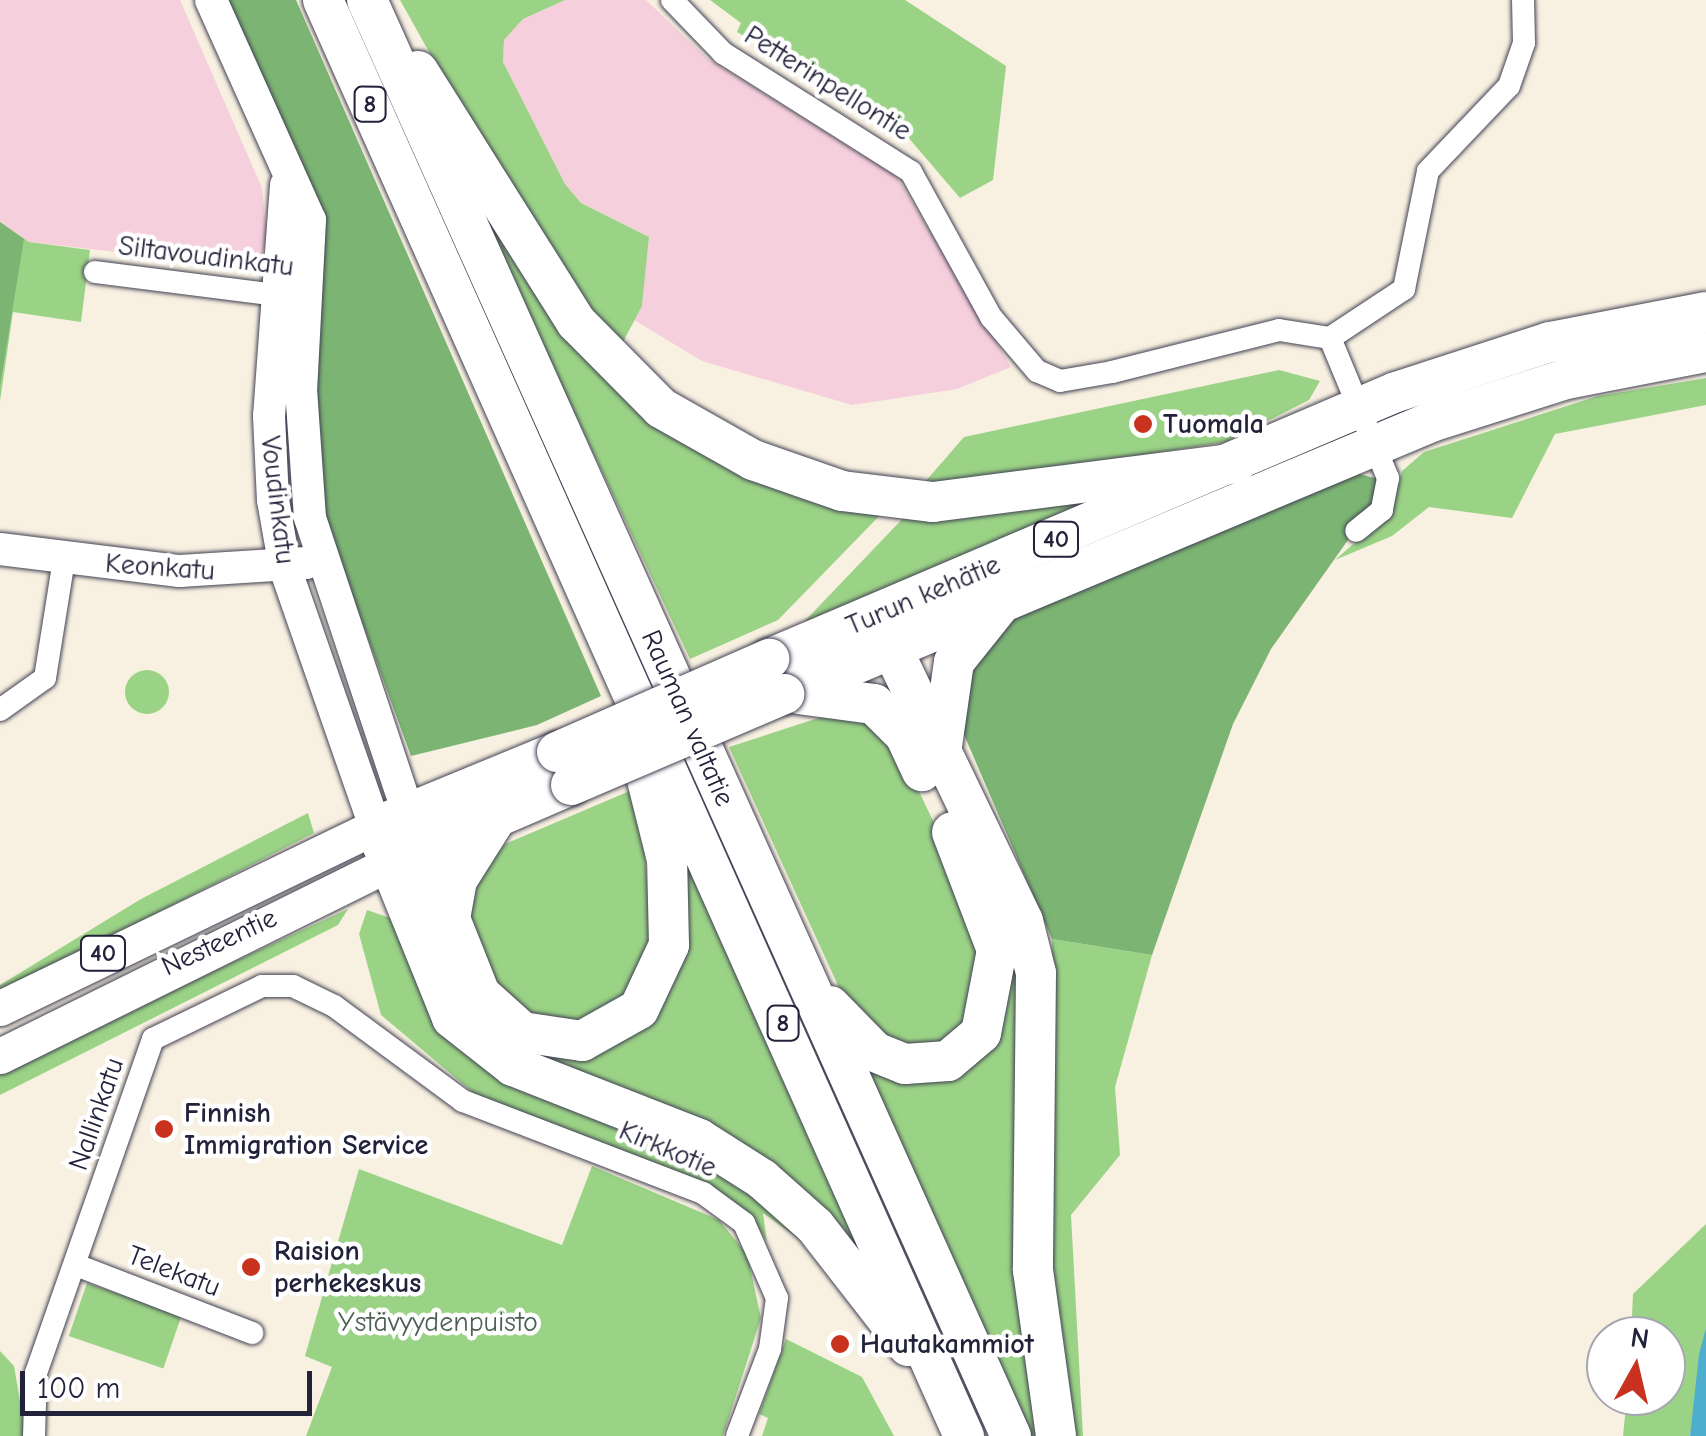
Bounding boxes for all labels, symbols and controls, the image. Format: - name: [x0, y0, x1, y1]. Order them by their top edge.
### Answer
- street label: Petterinpellontie: [738, 18, 918, 148]
- road number: 8: [352, 84, 388, 124]
- street label: Siltavoudinkatu: [116, 229, 296, 283]
- place label: Tuomala: [1163, 407, 1264, 441]
- marker: Tuomala: [1132, 413, 1154, 435]
- street label: Voudinkatu: [253, 434, 303, 566]
- road number: 40: [1031, 519, 1081, 559]
- street label: Keonkatu: [104, 546, 216, 588]
- street label: Turun kehätie: [841, 547, 1005, 643]
- street label: Rauman valtatie: [634, 625, 742, 811]
- street label: Nesteentie: [156, 901, 282, 983]
- road number: 40: [78, 933, 128, 973]
- road number: 8: [766, 1003, 800, 1043]
- street label: Nallinkatu: [61, 1053, 131, 1175]
- place label: Finnish Immigration Service: [184, 1096, 428, 1162]
- street label: Kirkkotie: [614, 1113, 722, 1185]
- marker: Finnish Immigration Service: [153, 1118, 175, 1140]
- place label: Raision perhekeskus: [274, 1234, 421, 1300]
- street label: Telekatu: [123, 1238, 225, 1304]
- marker: Raision perhekeskus: [238, 1254, 264, 1280]
- park label: Ystävyydenpuisto: [338, 1305, 538, 1339]
- north arrow: [1586, 1316, 1686, 1416]
- text: N: [1629, 1321, 1651, 1355]
- place label: Hautakammiot: [860, 1327, 1034, 1361]
- marker: Hautakammiot: [829, 1333, 851, 1355]
- scale bar: [25, 1351, 318, 1413]
- text: 100 m: [37, 1371, 120, 1406]

